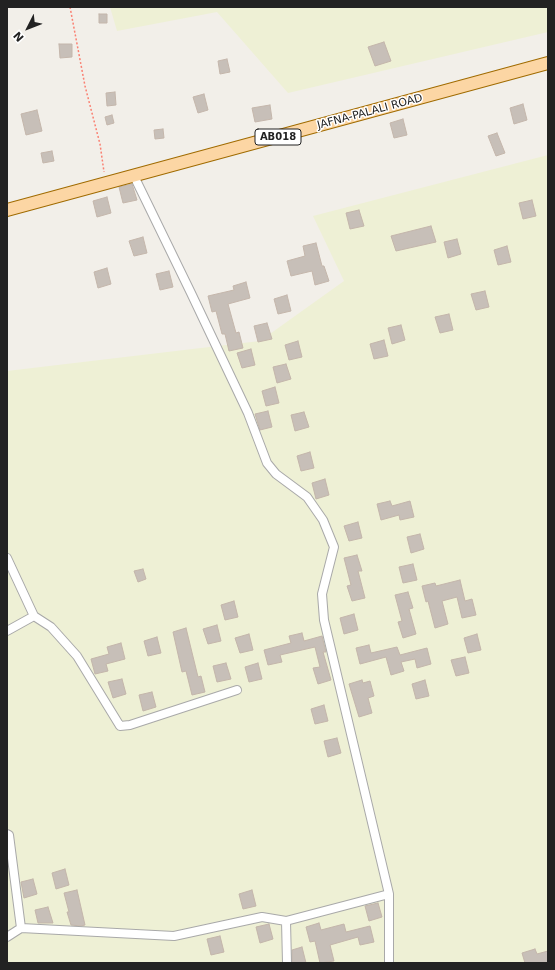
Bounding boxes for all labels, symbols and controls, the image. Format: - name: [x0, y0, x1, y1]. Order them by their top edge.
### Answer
- north arrow: [8, 8, 48, 48]
- text: N: [11, 29, 27, 44]
- street label: JAFNA-PALALI ROAD: [316, 92, 424, 132]
- road number: AB018: [255, 129, 301, 145]

